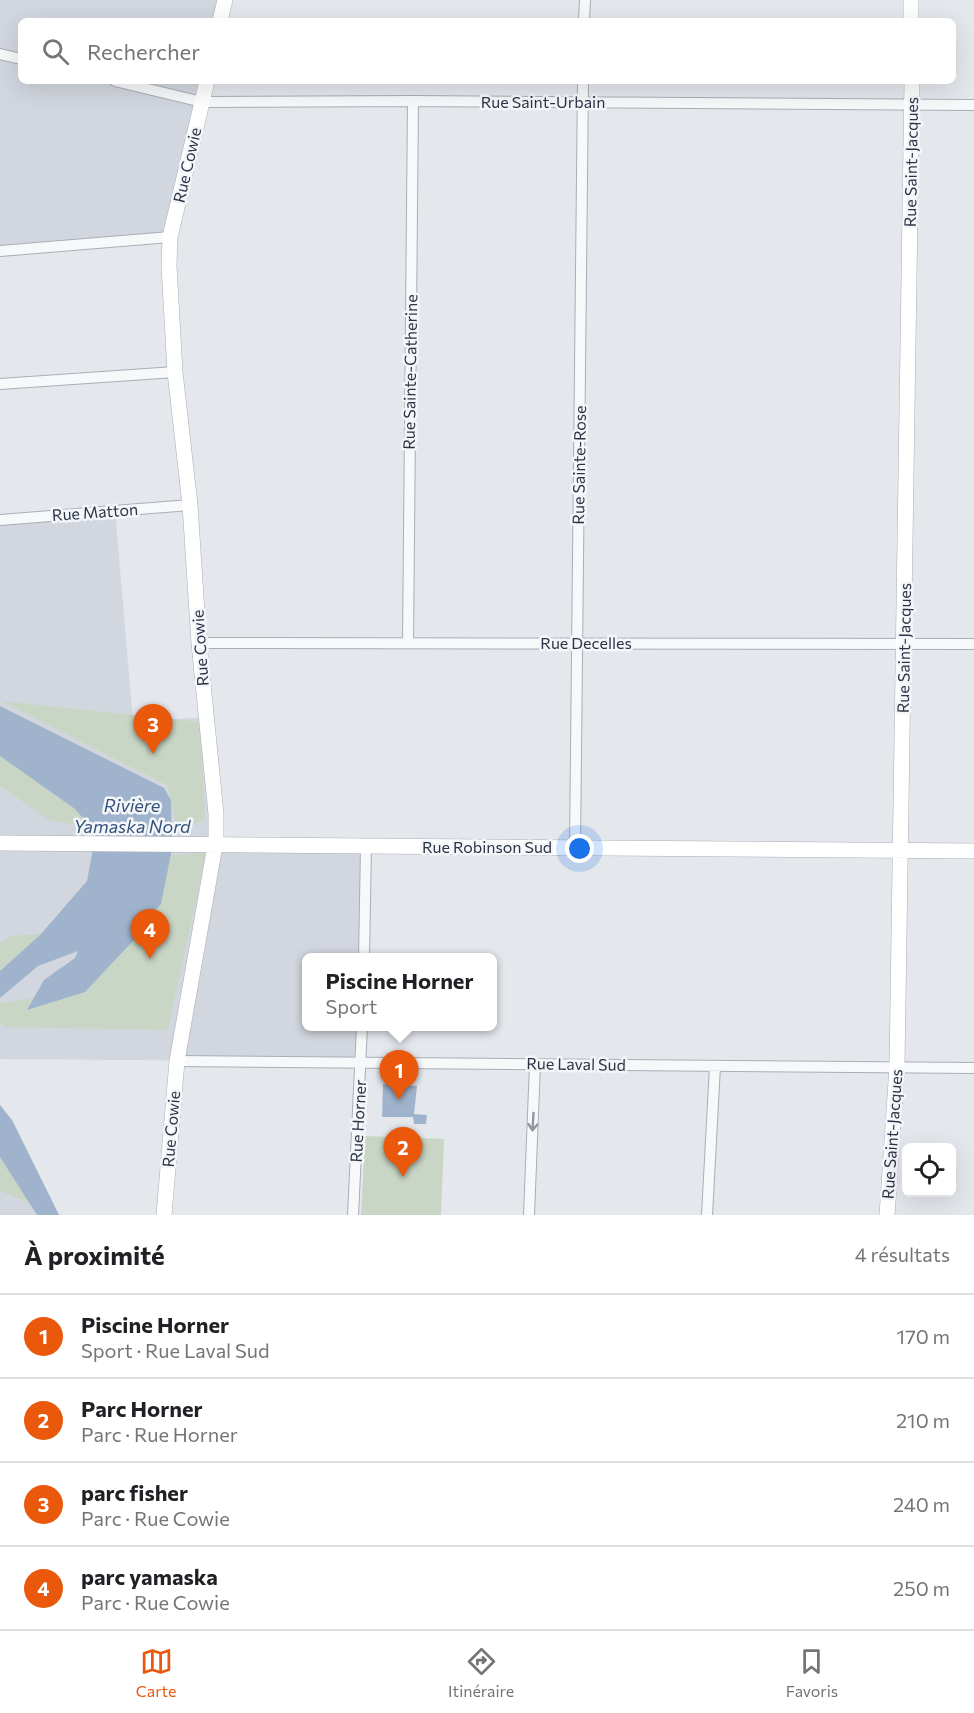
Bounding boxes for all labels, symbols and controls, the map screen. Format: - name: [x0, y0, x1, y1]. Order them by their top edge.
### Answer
- search box: [18, 18, 956, 84]
- icon: search: [39, 35, 72, 68]
- text: Rechercher: [87, 38, 200, 65]
- street label: Rue Saint-Urbain: [481, 92, 605, 111]
- street label: Rue Saint-Jacques: [900, 97, 921, 227]
- street label: Rue Cowie: [169, 125, 204, 204]
- street label: Rue Sainte-Catherine: [399, 294, 420, 450]
- street label: Rue Sainte-Rose: [568, 405, 589, 525]
- street label: Rue Matton: [51, 499, 139, 524]
- street label: Rue Saint-Jacques: [893, 583, 914, 713]
- street label: Rue Cowie: [187, 609, 212, 687]
- street label: Rue Decelles: [540, 633, 632, 652]
- pin: 3: [134, 704, 172, 754]
- water label: Rivière Yamaska Nord: [74, 794, 191, 837]
- your location: [565, 834, 594, 863]
- street label: Rue Robinson Sud: [422, 837, 552, 856]
- pin: 4: [130, 910, 170, 959]
- popup: [302, 953, 497, 1031]
- text: Piscine Horner: [325, 967, 474, 994]
- text: Sport: [325, 994, 377, 1018]
- pin: 1: [380, 1050, 418, 1100]
- street label: Rue Laval Sud: [526, 1053, 626, 1074]
- street label: Rue Saint-Jacques: [877, 1068, 906, 1200]
- street label: Rue Horner: [346, 1078, 369, 1163]
- street label: Rue Cowie: [158, 1090, 183, 1168]
- one-way arrow: [527, 1112, 538, 1132]
- pin: 2: [384, 1128, 422, 1177]
- map controls: [902, 1143, 956, 1197]
- button: locate: [902, 1143, 956, 1197]
- text: À proximité: [24, 1239, 165, 1270]
- text: 4 résultats: [855, 1242, 950, 1266]
- text: Piscine Horner: [81, 1311, 229, 1338]
- text: 1: [39, 1324, 48, 1348]
- text: 170 m: [897, 1324, 950, 1348]
- text: Sport · Rue Laval Sud: [81, 1338, 269, 1362]
- text: Parc Horner: [81, 1395, 203, 1422]
- text: 2: [38, 1408, 49, 1432]
- text: 210 m: [896, 1408, 950, 1432]
- text: Parc · Rue Horner: [81, 1422, 238, 1446]
- text: parc fisher: [81, 1479, 188, 1506]
- text: 3: [38, 1492, 49, 1516]
- text: 240 m: [893, 1492, 950, 1516]
- text: Parc · Rue Cowie: [81, 1506, 230, 1530]
- text: parc yamaska: [81, 1563, 218, 1590]
- text: 4: [37, 1576, 50, 1600]
- text: 250 m: [893, 1576, 950, 1600]
- text: Parc · Rue Cowie: [81, 1590, 230, 1614]
- tab: Carte: [136, 1645, 176, 1700]
- tab: Itinéraire: [448, 1645, 514, 1700]
- tab: Favoris: [786, 1645, 838, 1700]

